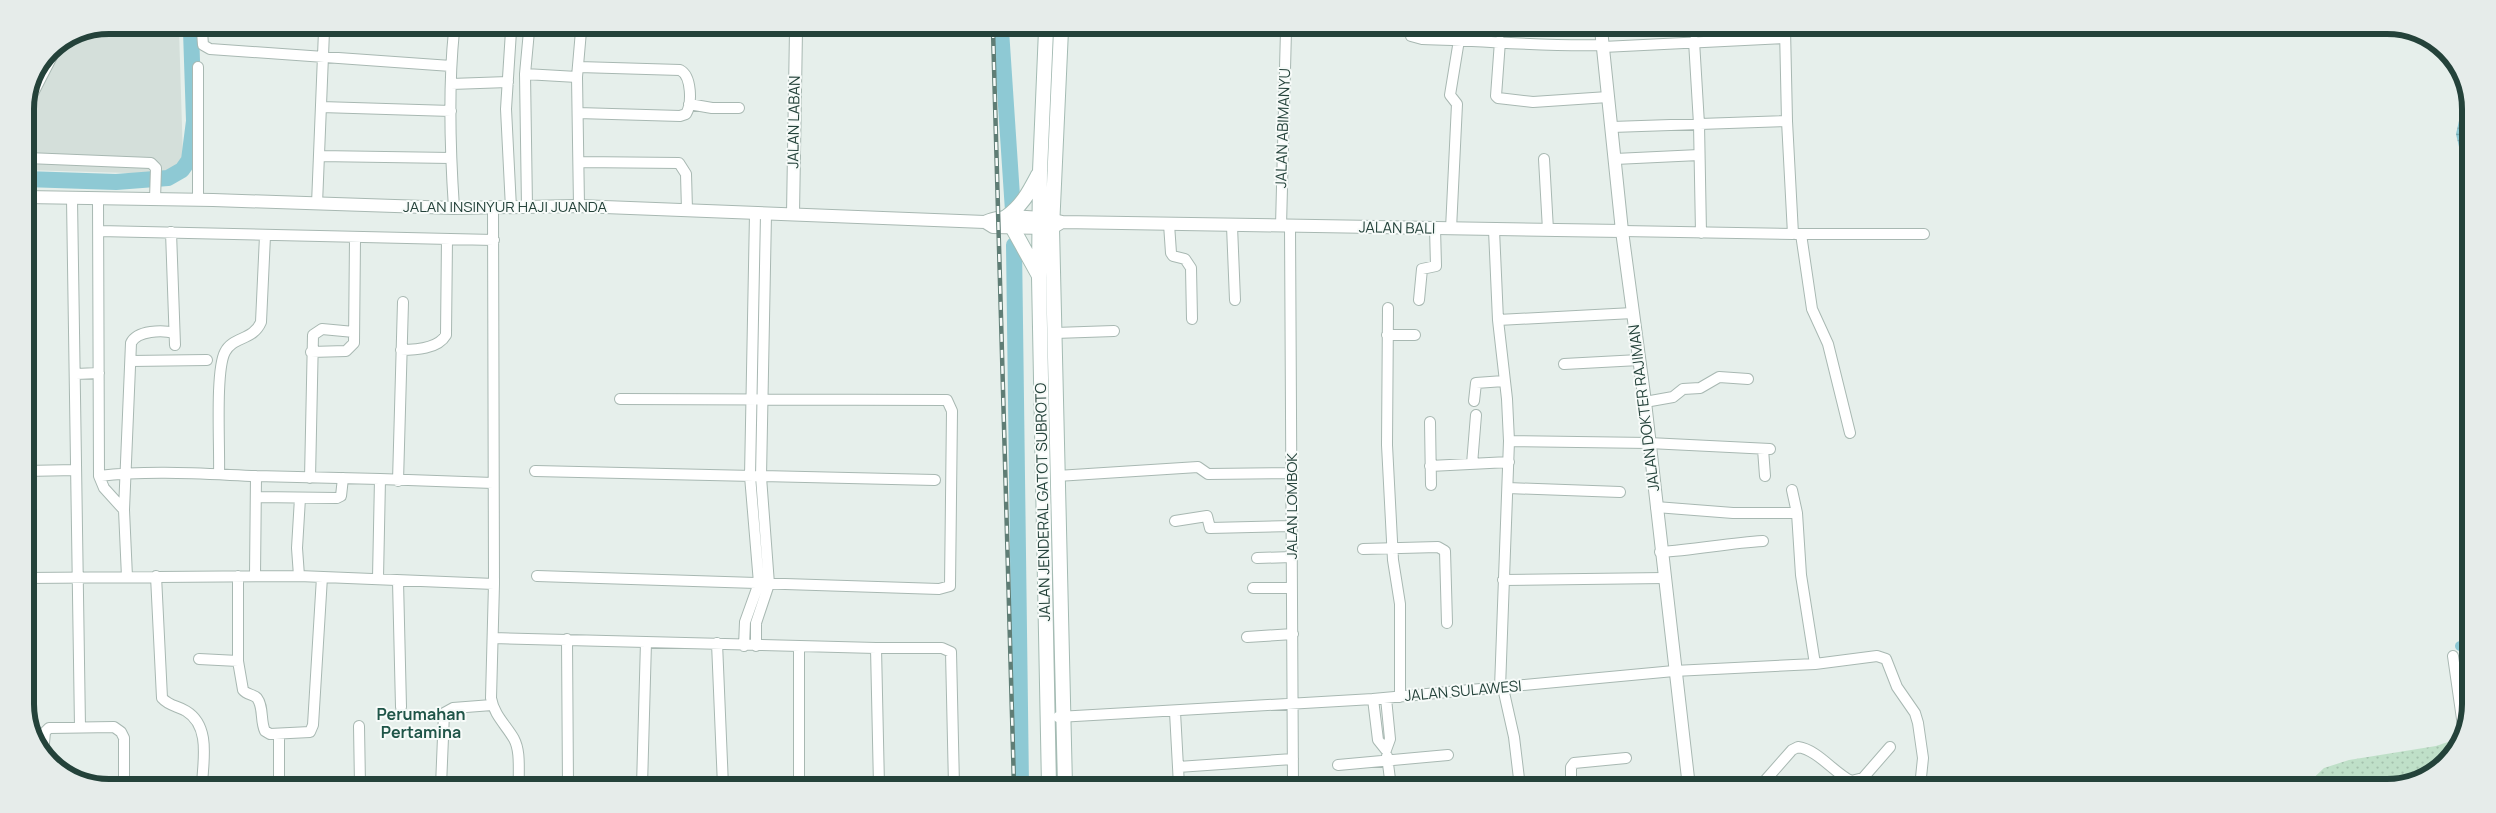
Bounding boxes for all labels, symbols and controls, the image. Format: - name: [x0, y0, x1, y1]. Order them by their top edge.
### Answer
- street label: JALAN ABIMANYU: [1270, 68, 1295, 188]
- street label: JALAN LABAN: [782, 75, 805, 169]
- street label: JALAN INSINYUR HAJI JUANDA: [403, 196, 607, 217]
- street label: JALAN BALI: [1359, 216, 1435, 239]
- street label: JALAN DOKTER RAJIMAN: [1623, 323, 1664, 493]
- street label: JALAN JENDERAL GATOT SUBROTO: [1030, 382, 1055, 621]
- street label: JALAN LOMBOK: [1281, 453, 1302, 559]
- street label: JALAN SULAWESI: [1404, 675, 1522, 706]
- district label: Perumahan Pertamina: [377, 703, 465, 743]

